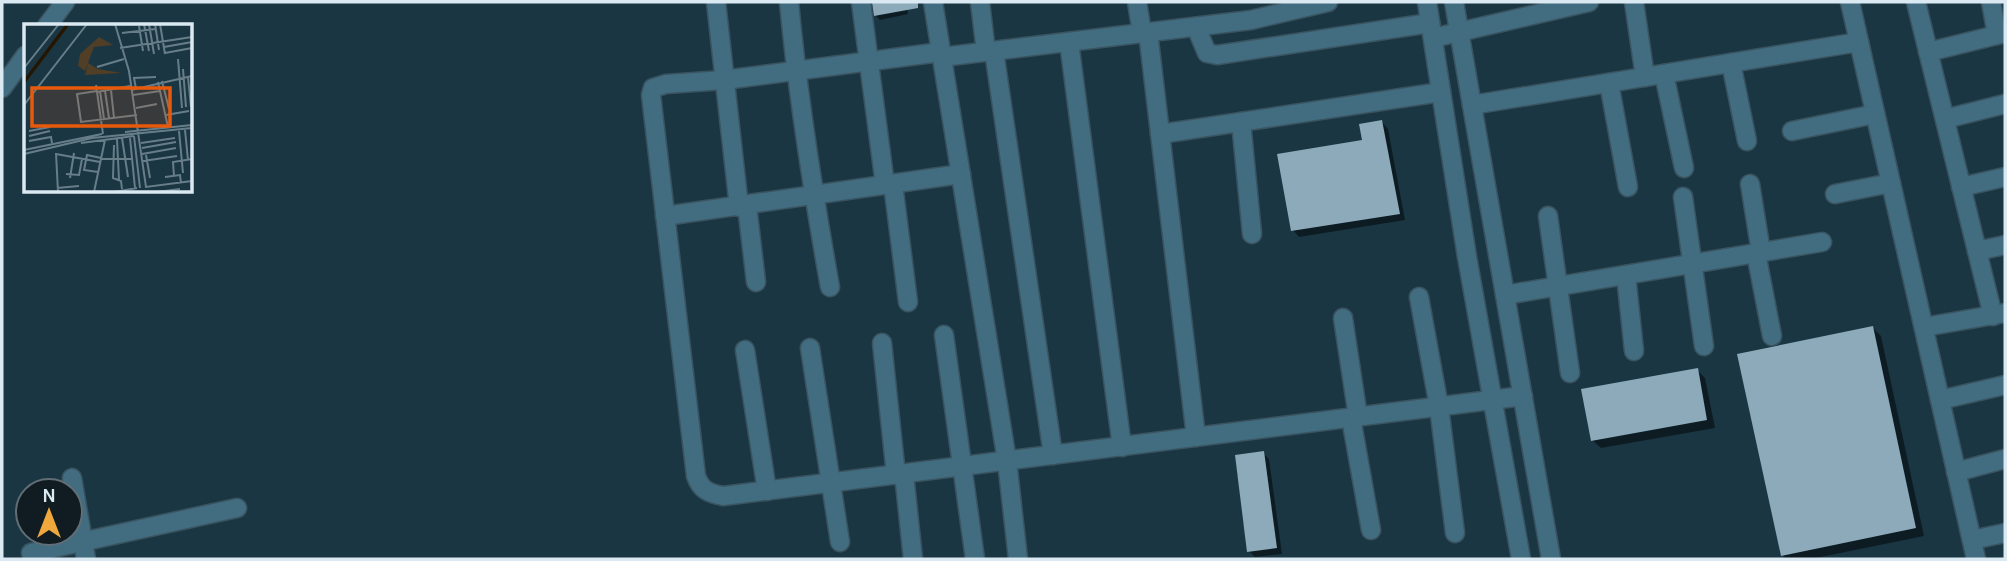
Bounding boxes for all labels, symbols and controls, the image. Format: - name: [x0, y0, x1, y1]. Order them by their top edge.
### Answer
- inset map: [24, 24, 192, 192]
- north arrow: [14, 477, 84, 547]
- text: N: [42, 485, 56, 507]

